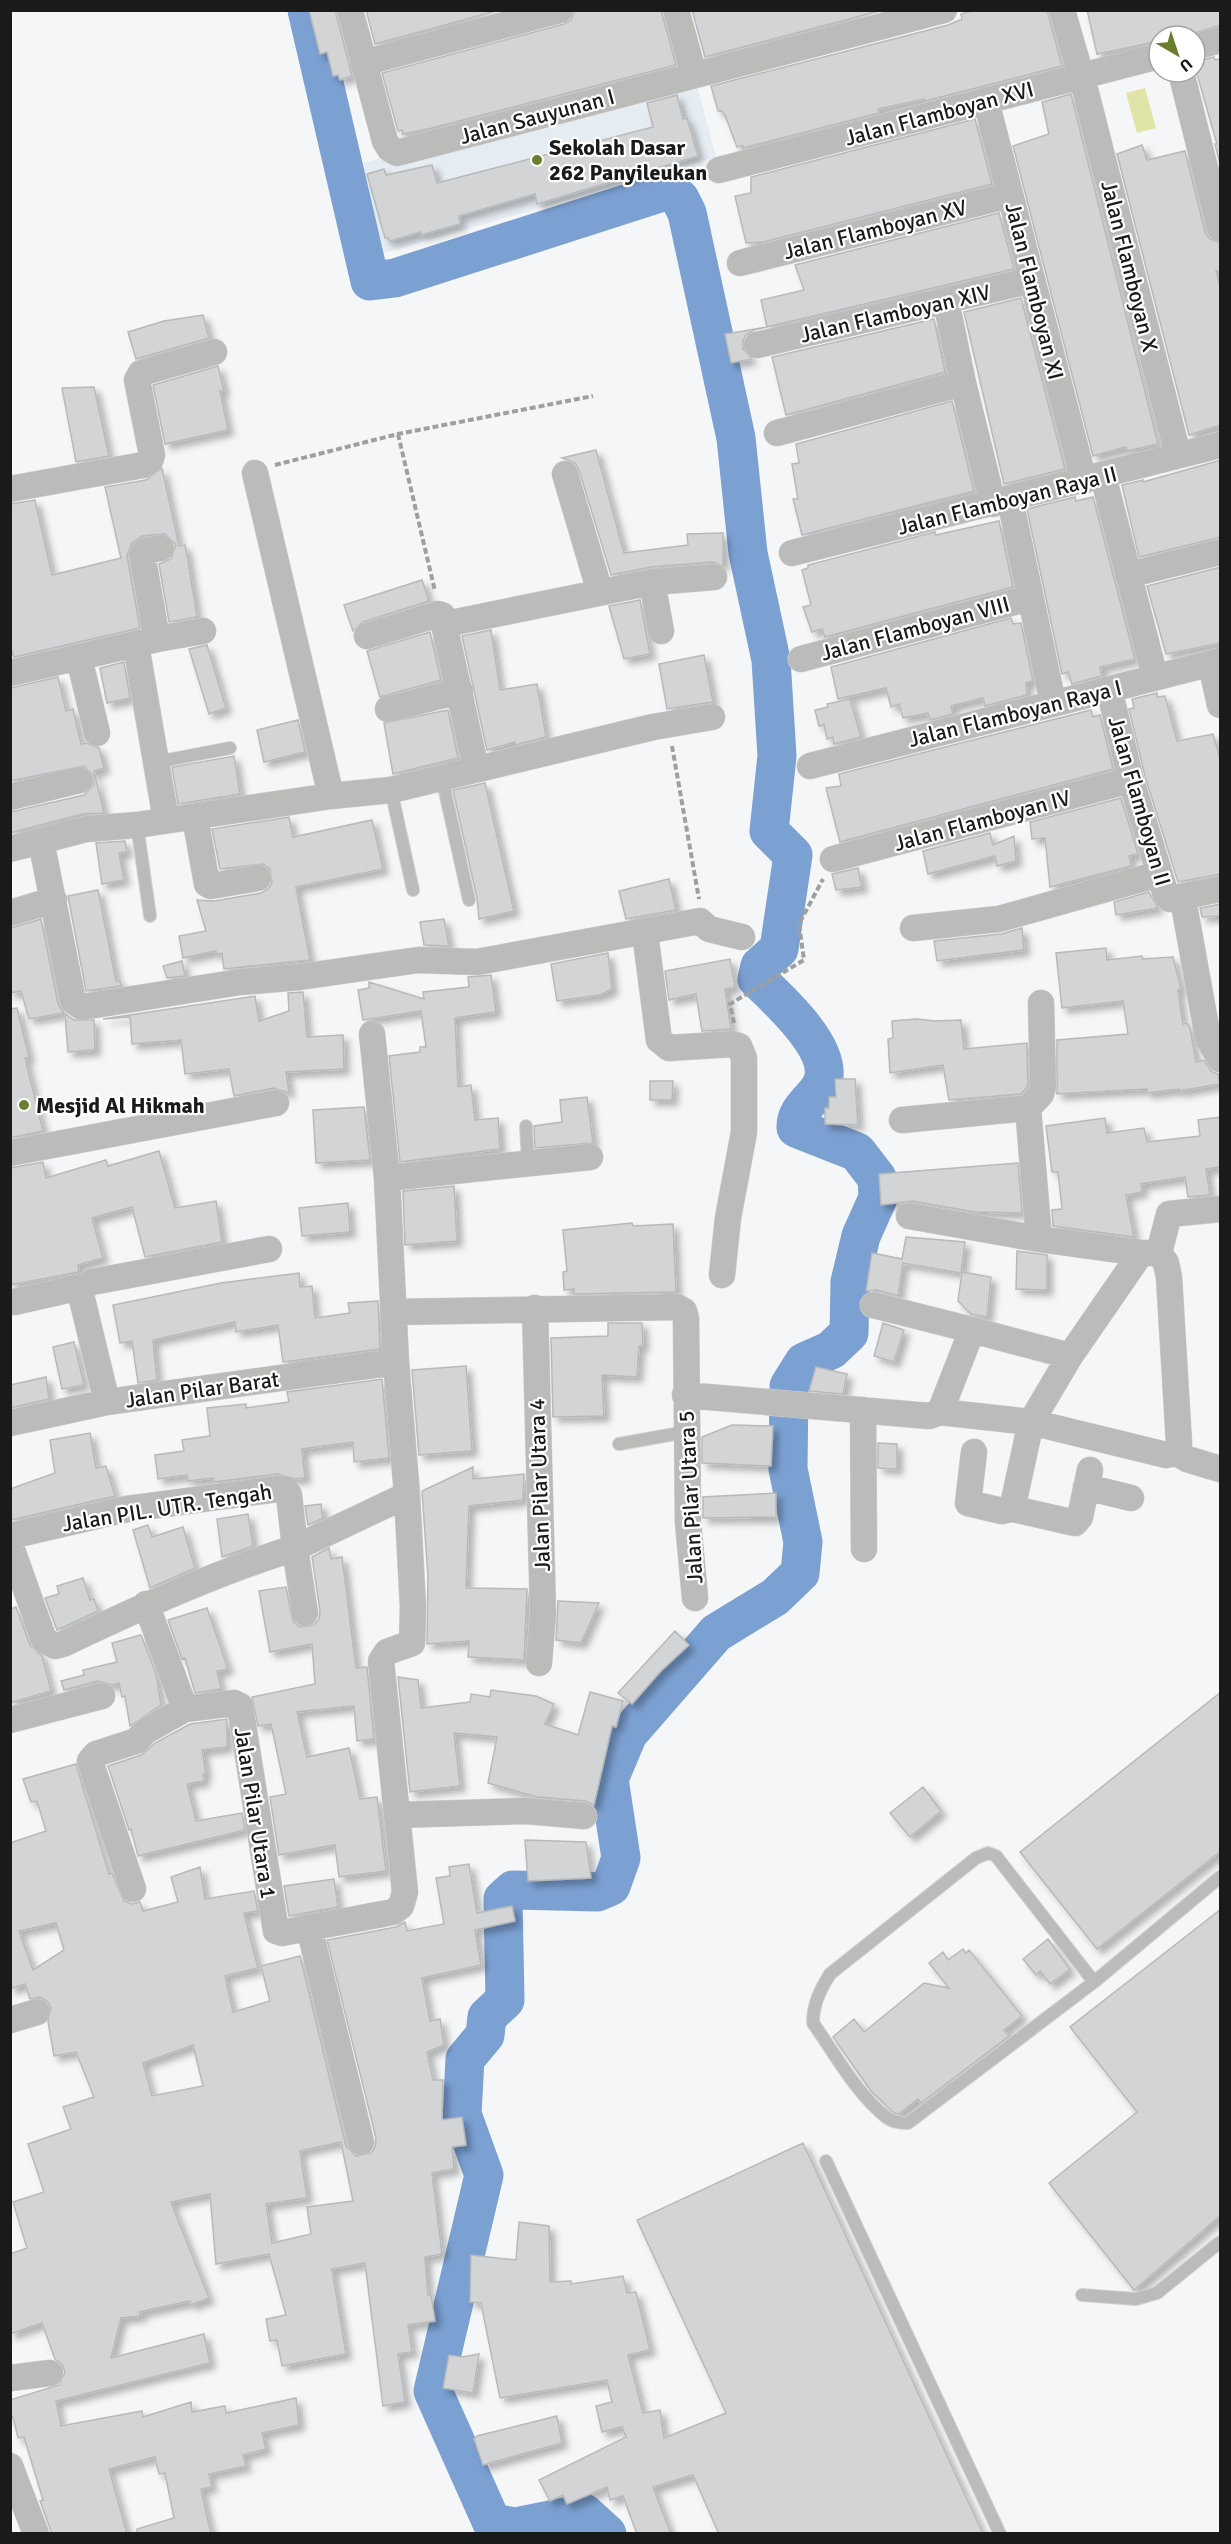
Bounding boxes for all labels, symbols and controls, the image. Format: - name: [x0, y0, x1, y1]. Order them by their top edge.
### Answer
- north arrow: [1147, 24, 1207, 84]
- text: U: [1175, 54, 1196, 76]
- street label: Jalan Flamboyan XVI: [842, 75, 1036, 152]
- street label: Jalan Sauyunan I: [457, 83, 617, 150]
- place label: Sekolah Dasar 262 Panyileukan: [549, 134, 707, 186]
- marker: Sekolah Dasar 262 Panyileukan: [530, 153, 544, 167]
- street label: Jalan Flamboyan X: [1095, 178, 1164, 354]
- street label: Jalan Flamboyan XV: [781, 194, 970, 265]
- street label: Jalan Flamboyan XI: [999, 200, 1070, 383]
- street label: Jalan Flamboyan XIV: [797, 278, 993, 348]
- street label: Jalan Flamboyan Raya II: [895, 460, 1120, 541]
- street label: Jalan Flamboyan VIII: [818, 590, 1012, 667]
- street label: Jalan Flamboyan Raya I: [906, 674, 1124, 753]
- street label: Jalan Flamboyan II: [1102, 713, 1177, 889]
- street label: Jalan Flamboyan IV: [891, 784, 1074, 857]
- place label: Mesjid Al Hikmah: [36, 1092, 205, 1119]
- marker: Mesjid Al Hikmah: [17, 1098, 31, 1112]
- street label: Jalan Pilar Barat: [123, 1365, 281, 1414]
- street label: Jalan Pilar Utara 4: [523, 1398, 556, 1572]
- street label: Jalan Pilar Utara 5: [672, 1410, 709, 1584]
- street label: Jalan PIL. UTR. Tengah: [60, 1478, 274, 1537]
- street label: Jalan Pilar Utara 1: [229, 1725, 282, 1901]

